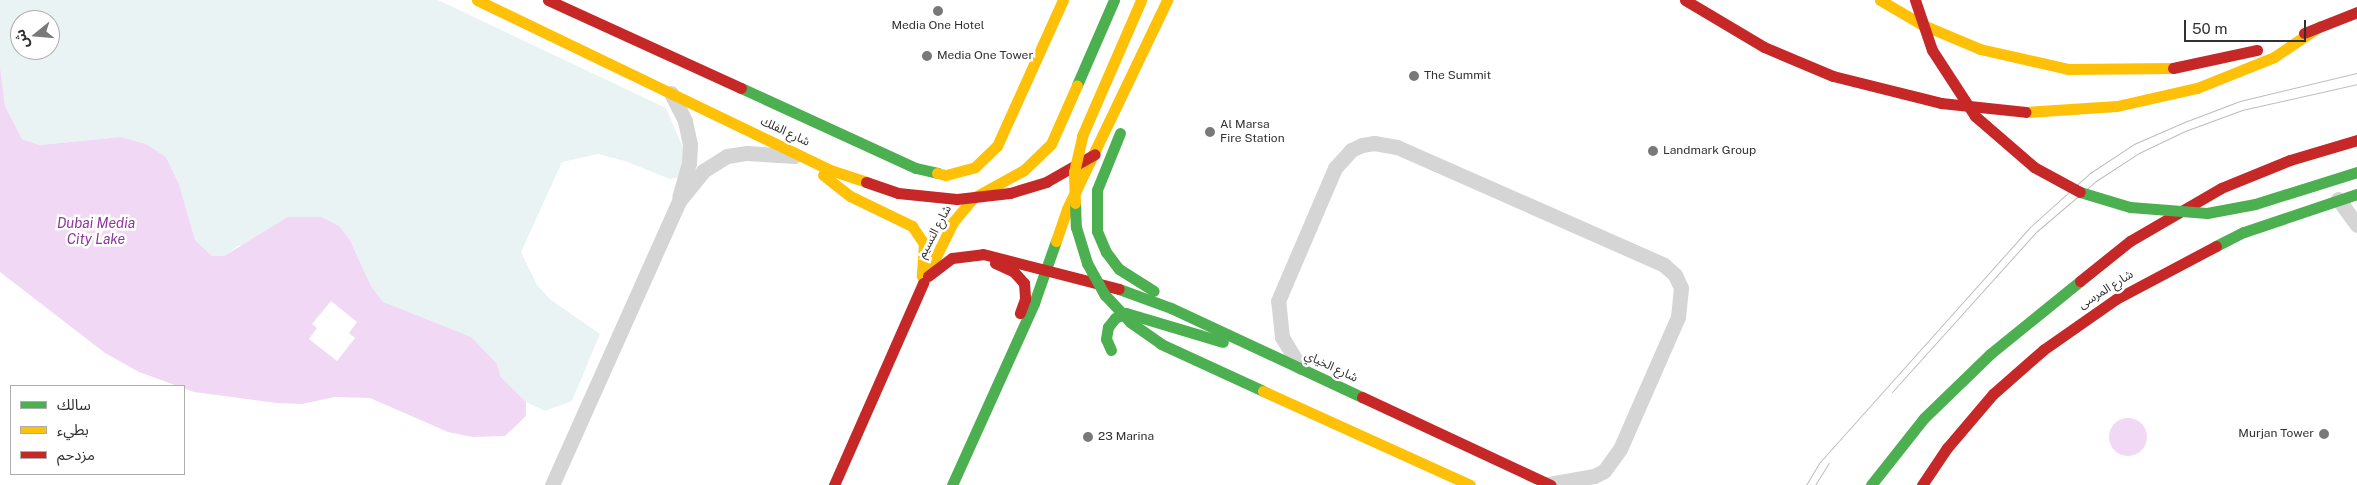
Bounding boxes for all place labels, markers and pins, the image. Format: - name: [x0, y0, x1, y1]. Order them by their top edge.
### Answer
- marker: Media One Hotel: [932, 5, 944, 17]
- place label: Media One Hotel: [891, 19, 985, 33]
- place label: Media One Tower: [937, 49, 1033, 63]
- marker: Media One Tower: [921, 50, 933, 62]
- place label: The Summit: [1424, 69, 1491, 83]
- marker: The Summit: [1408, 70, 1420, 82]
- place label: Al Marsa Fire Station: [1220, 118, 1285, 146]
- marker: Al Marsa Fire Station: [1204, 126, 1216, 138]
- place label: Landmark Group: [1663, 144, 1756, 158]
- marker: Landmark Group: [1647, 145, 1659, 157]
- place label: Murjan Tower: [2238, 427, 2314, 441]
- marker: Murjan Tower: [2318, 428, 2330, 440]
- place label: 23 Marina: [1098, 430, 1154, 444]
- marker: 23 Marina: [1082, 431, 1094, 443]

